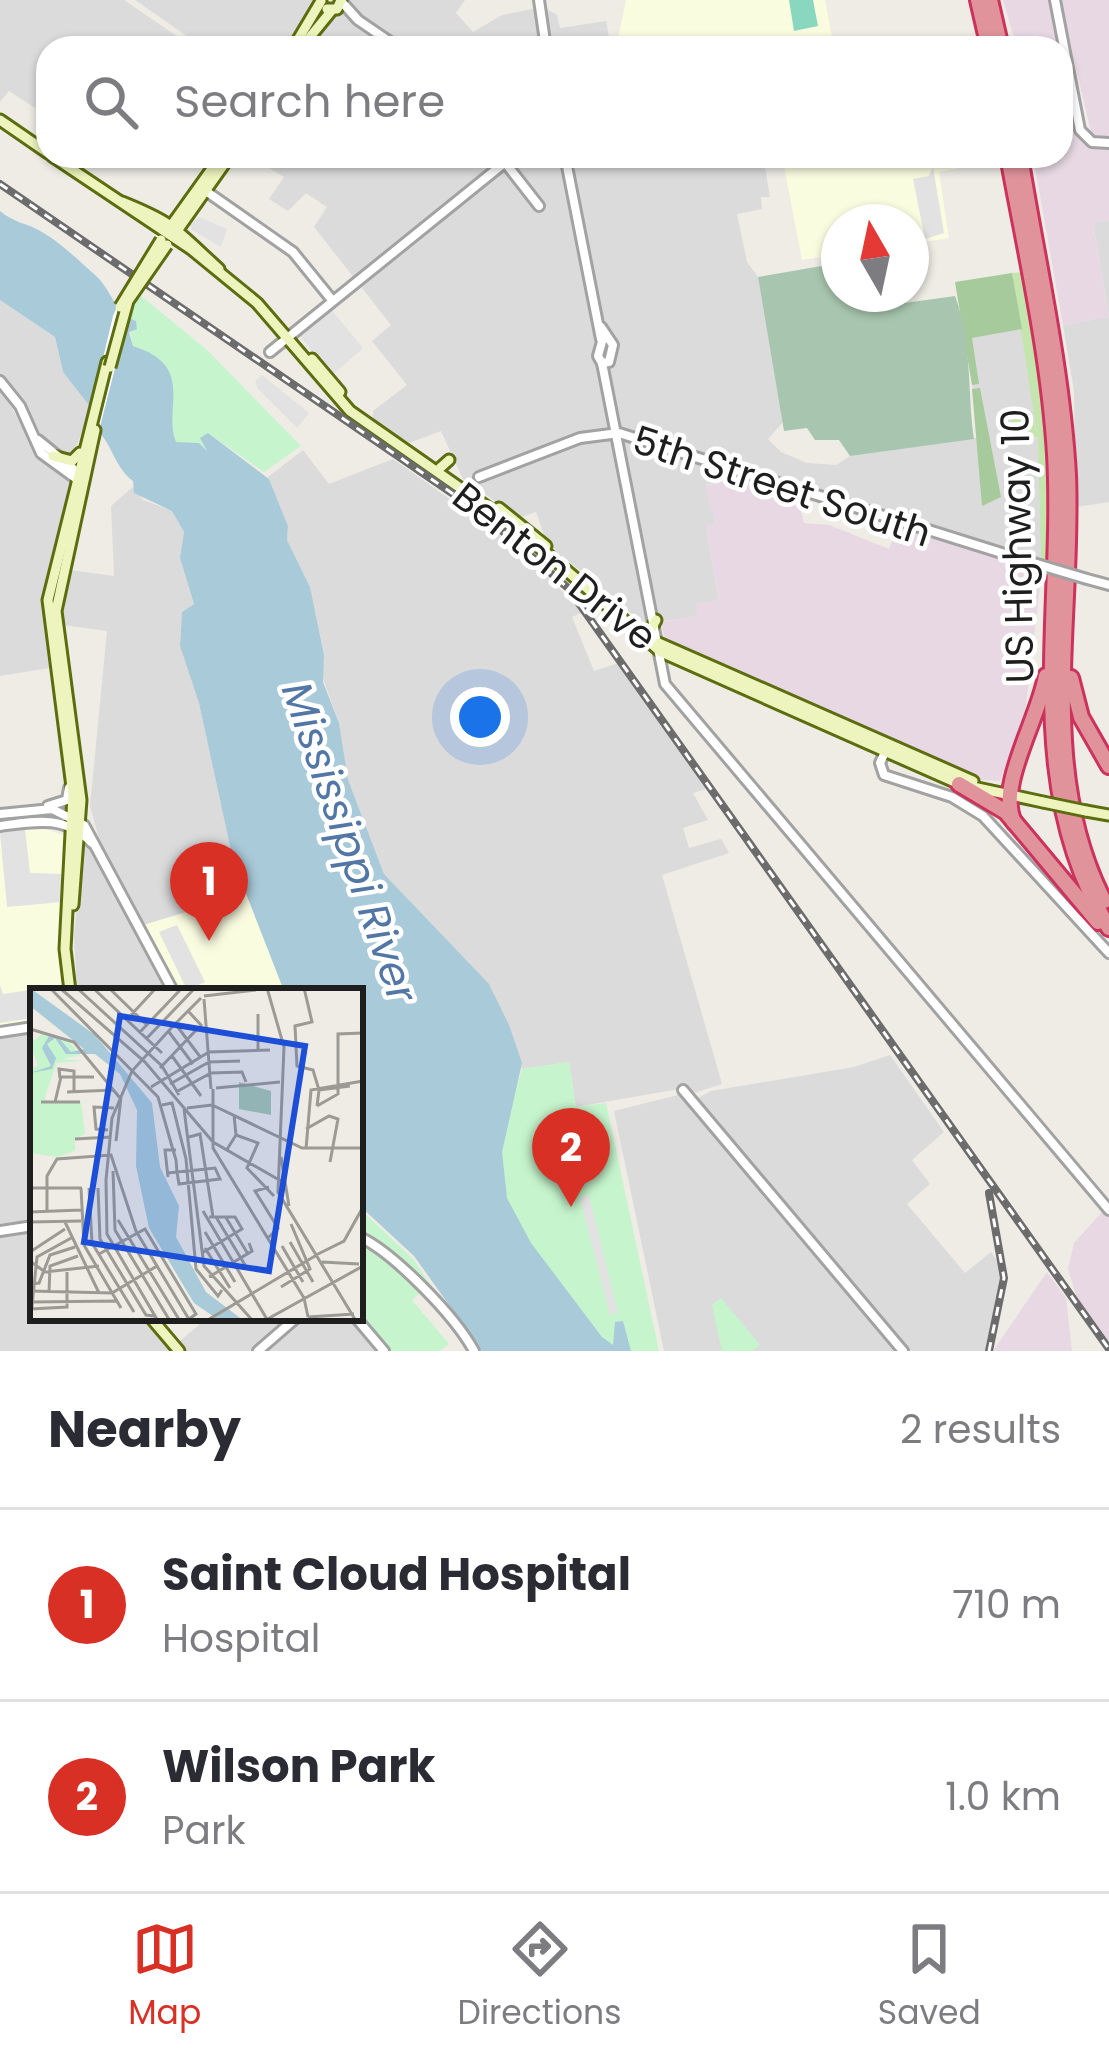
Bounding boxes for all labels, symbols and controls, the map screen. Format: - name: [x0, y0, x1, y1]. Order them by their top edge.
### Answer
- search box: [36, 36, 1073, 168]
- icon: search: [78, 69, 144, 135]
- text: Search here: [174, 70, 445, 133]
- north arrow: [821, 204, 929, 312]
- street label: US Highway 10: [988, 408, 1047, 684]
- street label: 5th Street South: [626, 412, 938, 561]
- street label: Benton Drive: [441, 469, 668, 664]
- water label: Mississippi River: [267, 674, 432, 1012]
- your location: [450, 687, 510, 747]
- pin: 1: [170, 842, 248, 941]
- inset map: [30, 988, 363, 1321]
- pin: 2: [532, 1108, 610, 1207]
- text: Nearby: [48, 1393, 241, 1465]
- text: 2 results: [900, 1402, 1061, 1457]
- text: Saint Cloud Hospital: [162, 1543, 631, 1606]
- text: 1: [80, 1577, 94, 1632]
- text: 710 m: [952, 1577, 1061, 1632]
- text: Hospital: [162, 1611, 320, 1666]
- text: Wilson Park: [162, 1735, 435, 1798]
- text: 2: [76, 1769, 98, 1824]
- text: 1.0 km: [945, 1769, 1061, 1824]
- text: Park: [162, 1803, 246, 1858]
- tab: Map: [128, 1916, 201, 2038]
- tab: Directions: [458, 1916, 621, 2038]
- tab: Saved: [878, 1916, 981, 2038]

